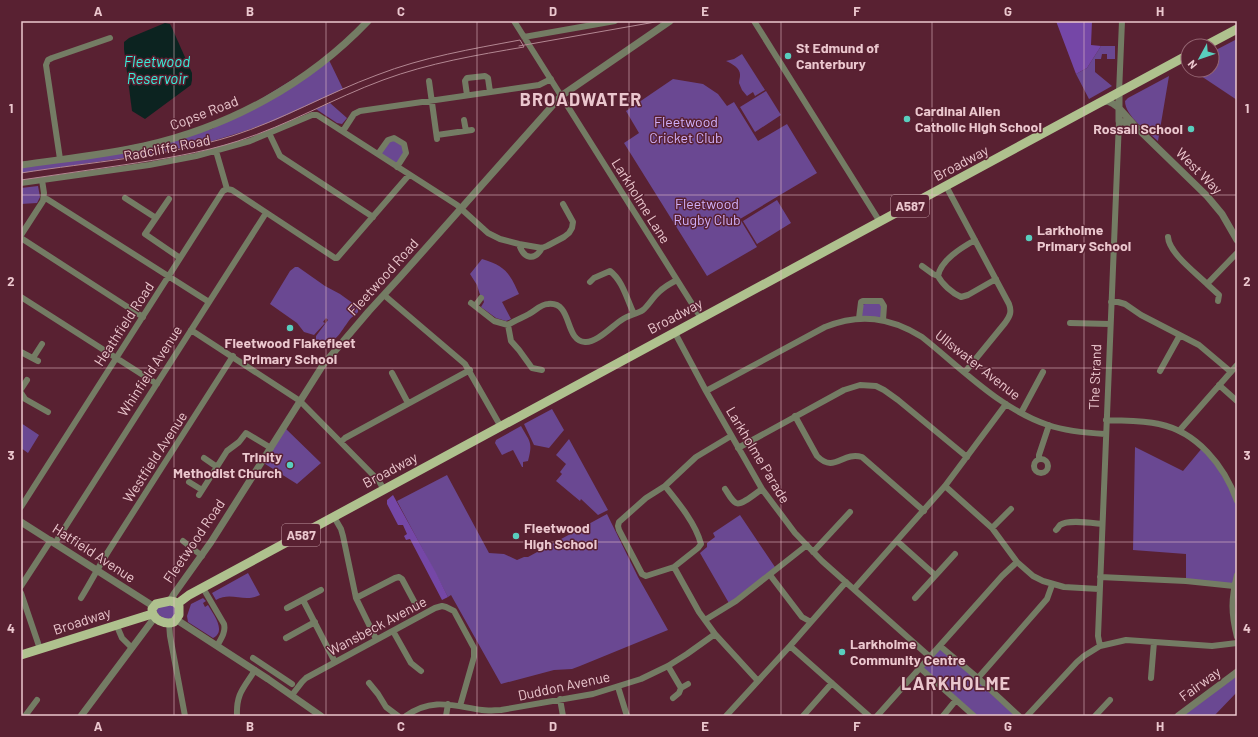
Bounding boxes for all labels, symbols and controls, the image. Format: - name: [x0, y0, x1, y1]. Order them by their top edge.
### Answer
- text: A: [94, 3, 103, 19]
- text: B: [246, 3, 254, 19]
- text: C: [397, 3, 405, 19]
- text: D: [549, 3, 557, 19]
- text: E: [701, 3, 709, 19]
- text: F: [853, 3, 861, 19]
- text: G: [1004, 3, 1012, 19]
- text: H: [1156, 3, 1164, 19]
- north arrow: [1180, 38, 1220, 78]
- place label: St Edmund of Canterbury: [796, 39, 879, 72]
- marker: St Edmund of Canterbury: [783, 51, 793, 61]
- water label: Fleetwood Reservoir: [124, 52, 190, 87]
- text: N: [1185, 58, 1199, 72]
- district label: BROADWATER: [520, 88, 642, 110]
- street label: Copse Road: [167, 92, 240, 133]
- text: 1: [9, 100, 13, 116]
- text: 1: [1245, 100, 1249, 116]
- place label: Cardinal Allen Catholic High School: [915, 102, 1042, 135]
- park label: Fleetwood Cricket Club: [649, 113, 723, 146]
- marker: Cardinal Allen Catholic High School: [902, 114, 912, 124]
- place label: Rossall School: [1093, 120, 1183, 137]
- marker: Rossall School: [1186, 124, 1196, 134]
- street label: Radcliffe Road: [122, 131, 212, 164]
- street label: Broadway: [930, 141, 992, 184]
- street label: West Way: [1173, 144, 1227, 198]
- street label: Larkholme Lane: [608, 155, 674, 246]
- park label: Fleetwood Rugby Club: [673, 195, 741, 228]
- road number: A587: [891, 195, 929, 217]
- place label: Larkholme Primary School: [1037, 221, 1131, 254]
- marker: Larkholme Primary School: [1024, 233, 1034, 243]
- street label: Fleetwood Road: [344, 235, 422, 319]
- text: 2: [7, 273, 15, 289]
- text: 2: [1243, 273, 1251, 289]
- street label: Heathfield Road: [90, 278, 157, 369]
- street label: Broadway: [644, 294, 706, 337]
- street label: Whinfield Avenue: [114, 322, 185, 419]
- marker: Fleetwood Flakefleet Primary School: [285, 323, 295, 333]
- street label: Ullswater Avenue: [932, 326, 1024, 403]
- place label: Fleetwood Flakefleet Primary School: [225, 334, 355, 367]
- street label: The Strand: [1085, 344, 1104, 410]
- street label: Larkholme Parade: [723, 403, 794, 506]
- street label: Westfield Avenue: [119, 408, 190, 505]
- text: 3: [7, 447, 15, 463]
- text: 3: [1243, 447, 1251, 463]
- place label: Trinity Methodist Church: [173, 448, 282, 481]
- street label: Broadway: [359, 448, 421, 491]
- marker: Trinity Methodist Church: [285, 460, 295, 470]
- street label: Fleetwood Road: [159, 496, 228, 586]
- street label: Hatfield Avenue: [50, 519, 139, 586]
- place label: Fleetwood High School: [524, 519, 597, 552]
- road number: A587: [282, 524, 320, 546]
- marker: Fleetwood High School: [511, 531, 521, 541]
- street label: Wansbeck Avenue: [324, 592, 429, 659]
- street label: Broadway: [51, 603, 113, 638]
- text: 4: [7, 620, 15, 636]
- text: 4: [1243, 620, 1251, 636]
- place label: Larkholme Community Centre: [850, 635, 966, 668]
- marker: Larkholme Community Centre: [837, 647, 847, 657]
- street label: Fairway: [1176, 663, 1224, 704]
- street label: Duddon Avenue: [516, 667, 611, 704]
- district label: LARKHOLME: [901, 672, 1011, 694]
- text: A: [94, 718, 103, 734]
- text: B: [246, 718, 254, 734]
- text: C: [397, 718, 405, 734]
- text: D: [549, 718, 557, 734]
- text: E: [701, 718, 709, 734]
- text: F: [853, 718, 861, 734]
- text: G: [1004, 718, 1012, 734]
- text: H: [1156, 718, 1164, 734]

